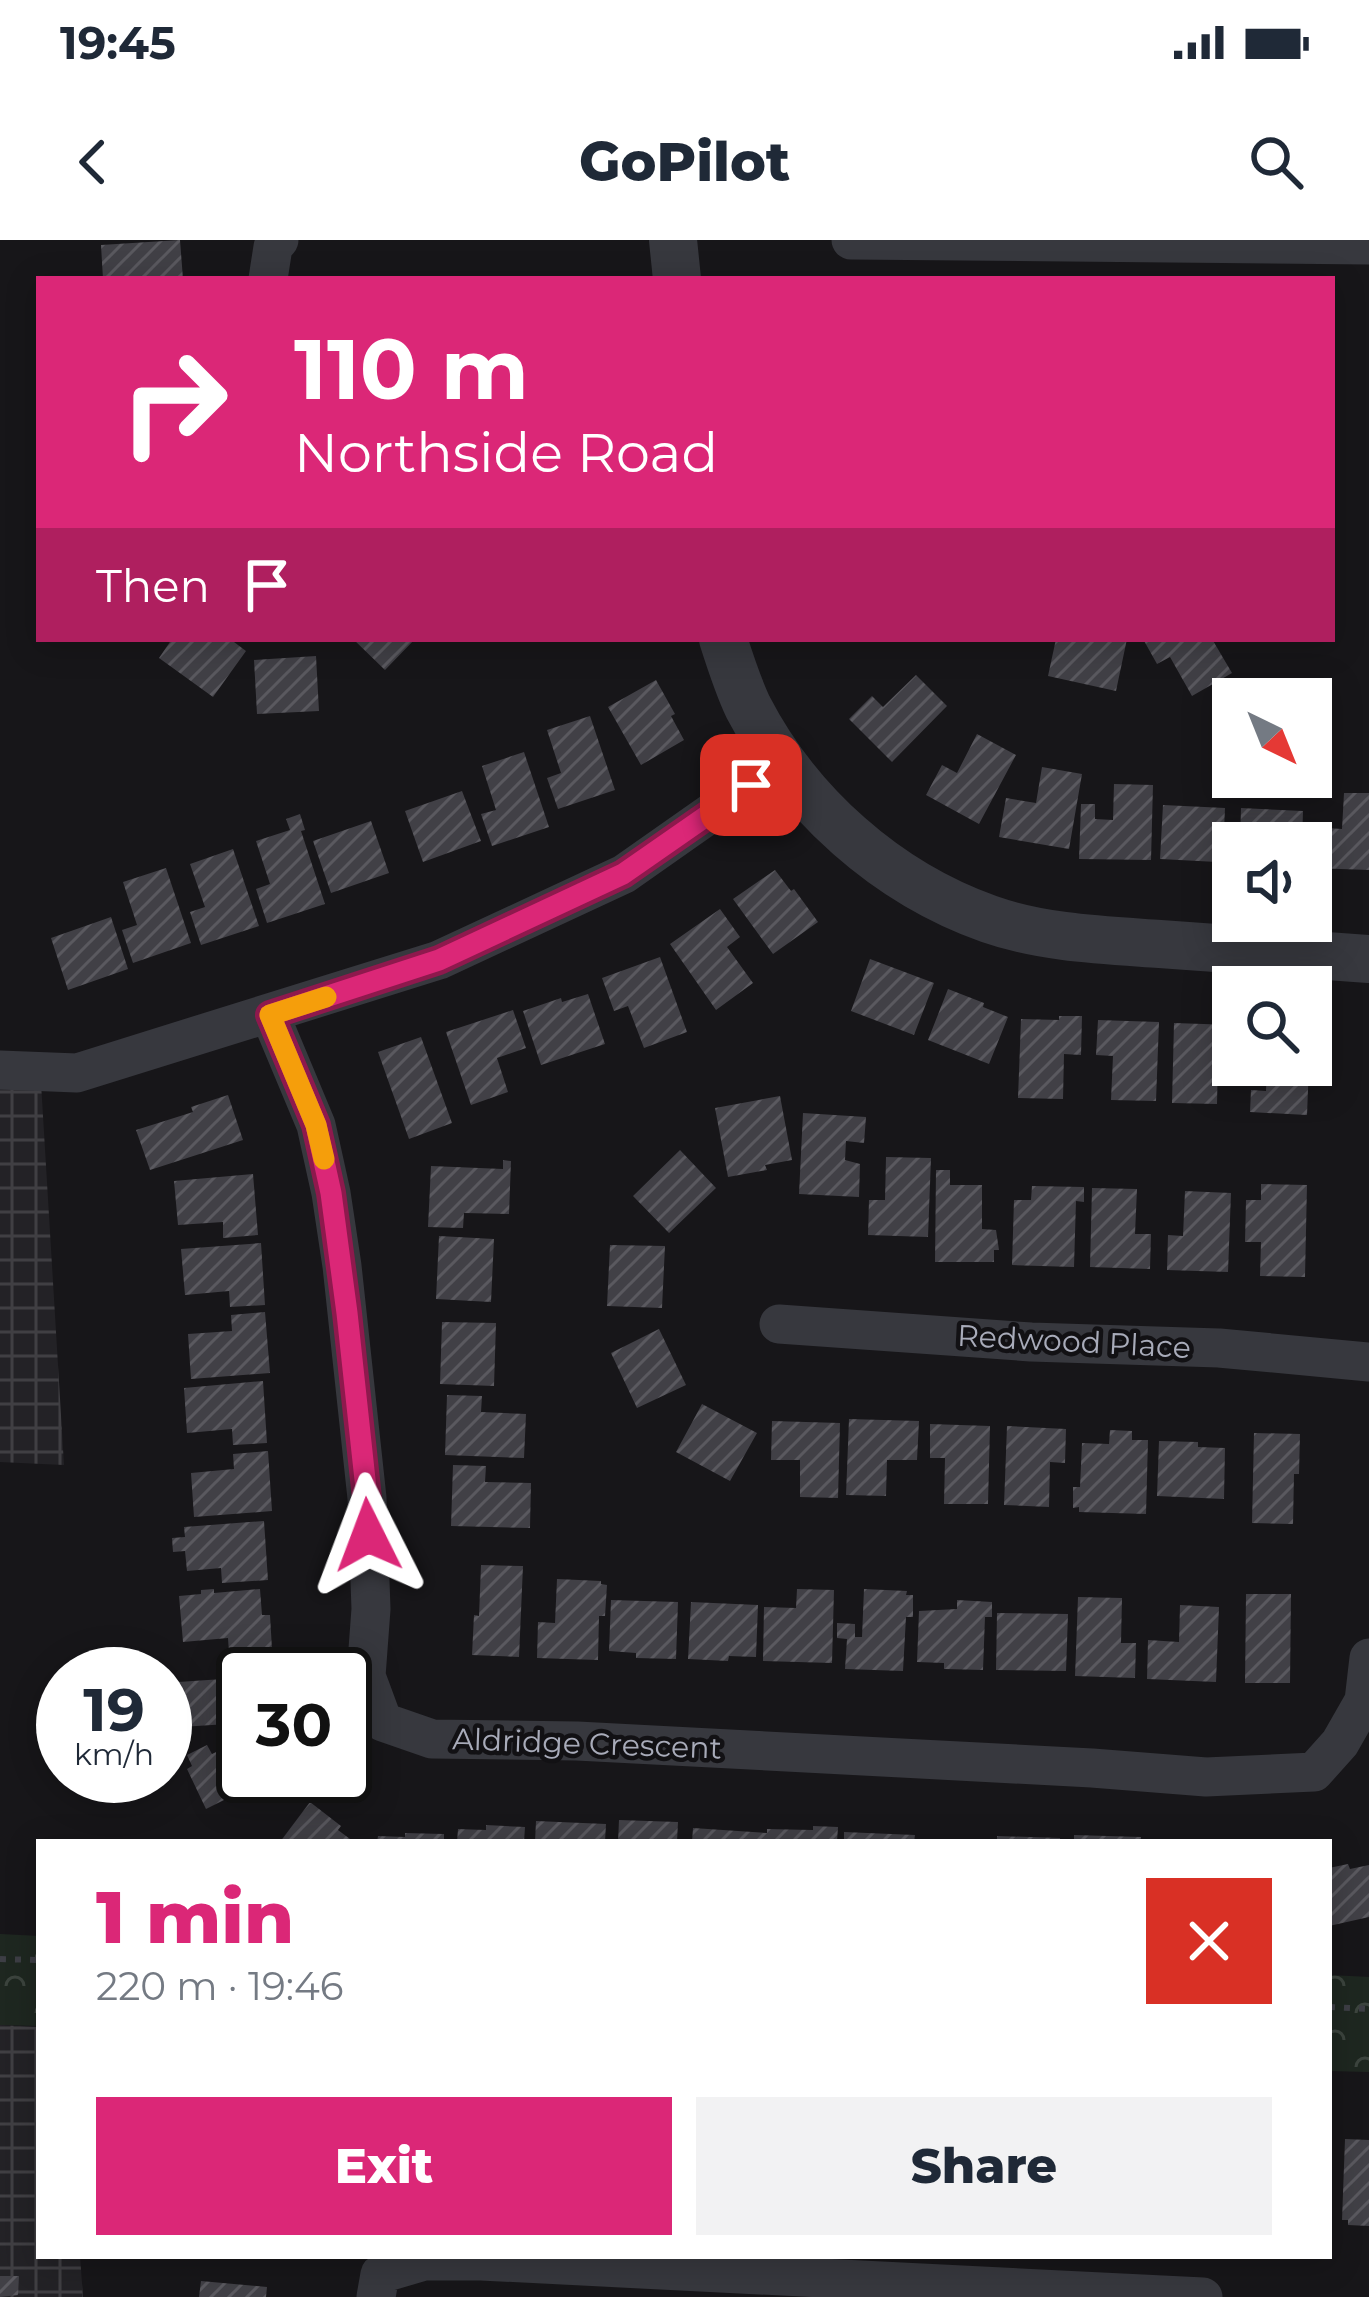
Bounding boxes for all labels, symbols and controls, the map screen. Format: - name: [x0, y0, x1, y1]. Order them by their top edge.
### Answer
- text: 19:45: [60, 15, 176, 70]
- icon: back: [60, 129, 126, 195]
- text: GoPilot: [579, 129, 790, 195]
- icon: search: [1243, 129, 1309, 195]
- text: 110 m: [294, 318, 529, 420]
- icon: right: [96, 324, 252, 480]
- text: Northside Road: [294, 420, 718, 486]
- icon: arrive: [234, 552, 300, 618]
- text: Then: [96, 558, 210, 613]
- north arrow: [1212, 678, 1332, 798]
- map controls: [1212, 678, 1332, 1086]
- pin: [700, 734, 802, 836]
- icon: arrive: [718, 752, 784, 818]
- button: sound: [1212, 822, 1332, 942]
- button: search: [1212, 966, 1332, 1086]
- street label: Redwood Place: [956, 1317, 1192, 1366]
- position arrow: [305, 1472, 431, 1598]
- speed limit sign: 30: [216, 1647, 372, 1803]
- text: 19: [83, 1673, 145, 1746]
- street label: Aldridge Crescent: [452, 1720, 722, 1767]
- text: km/h: [74, 1736, 154, 1773]
- text: 1 min: [96, 1873, 294, 1961]
- button: close: [1146, 1878, 1272, 2004]
- text: 220 m · 19:46: [96, 1962, 344, 2010]
- button: Exit: [96, 2097, 672, 2235]
- button: Share: [696, 2097, 1272, 2235]

